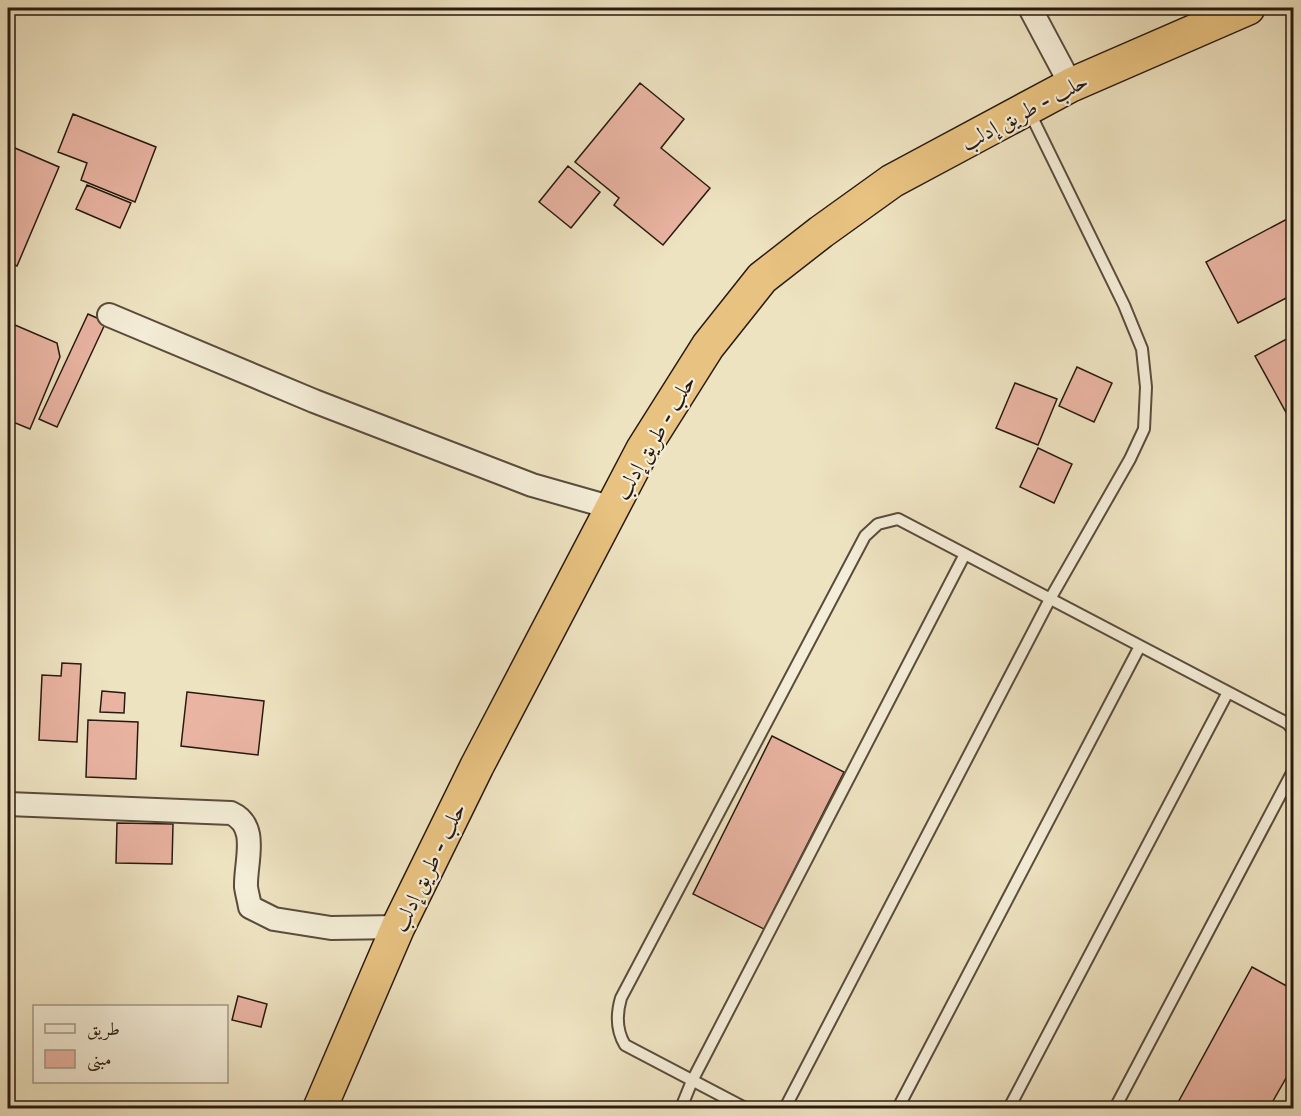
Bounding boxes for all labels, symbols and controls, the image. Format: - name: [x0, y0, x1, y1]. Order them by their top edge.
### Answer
- street label: حلب - طريق إدلب: [957, 68, 1093, 158]
- street label: حلب - طريق إدلب: [609, 370, 703, 506]
- street label: حلب - طريق إدلب: [387, 799, 473, 937]
- legend: [33, 1005, 228, 1083]
- text: طريق: [87, 1019, 120, 1042]
- text: مبنى: [87, 1049, 112, 1072]

